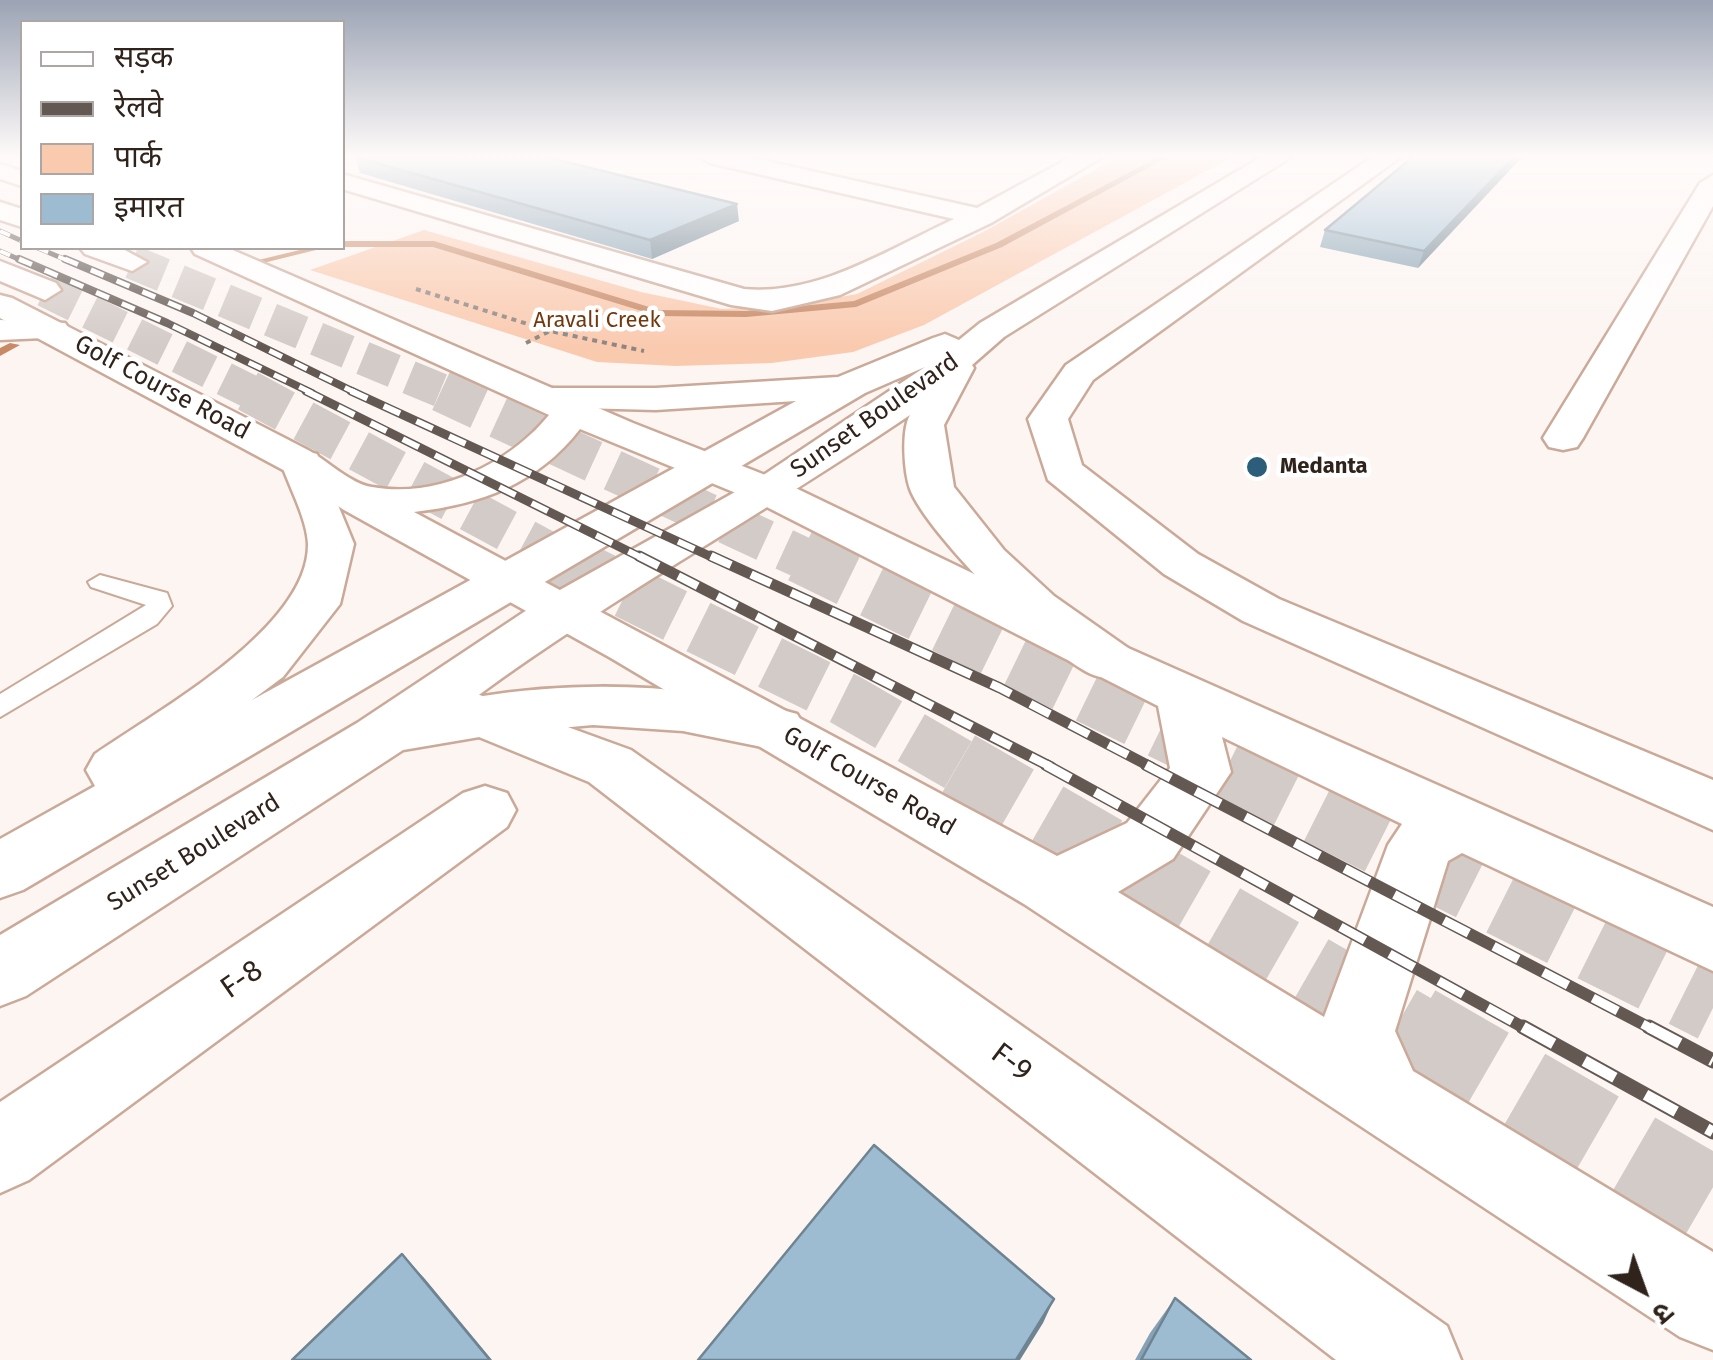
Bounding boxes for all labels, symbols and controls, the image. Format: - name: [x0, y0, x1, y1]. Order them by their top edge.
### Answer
- legend: [20, 20, 345, 250]
- text: सड़क: [114, 39, 173, 75]
- text: रेलवे: [114, 89, 163, 125]
- text: पार्क: [114, 139, 162, 175]
- text: इमारत: [114, 189, 184, 225]
- park label: Aravali Creek: [533, 308, 661, 334]
- street label: Golf Course Road: [69, 329, 255, 447]
- street label: Sunset Boulevard: [785, 347, 965, 485]
- marker: Medanta: [1244, 454, 1270, 480]
- place label: Medanta: [1280, 454, 1368, 480]
- street label: Golf Course Road: [777, 720, 961, 844]
- street label: Sunset Boulevard: [102, 788, 286, 918]
- street label: F-8: [214, 953, 270, 1007]
- street label: F-9: [983, 1036, 1039, 1090]
- north arrow: [1593, 1240, 1693, 1340]
- text: उ: [1646, 1295, 1680, 1331]

